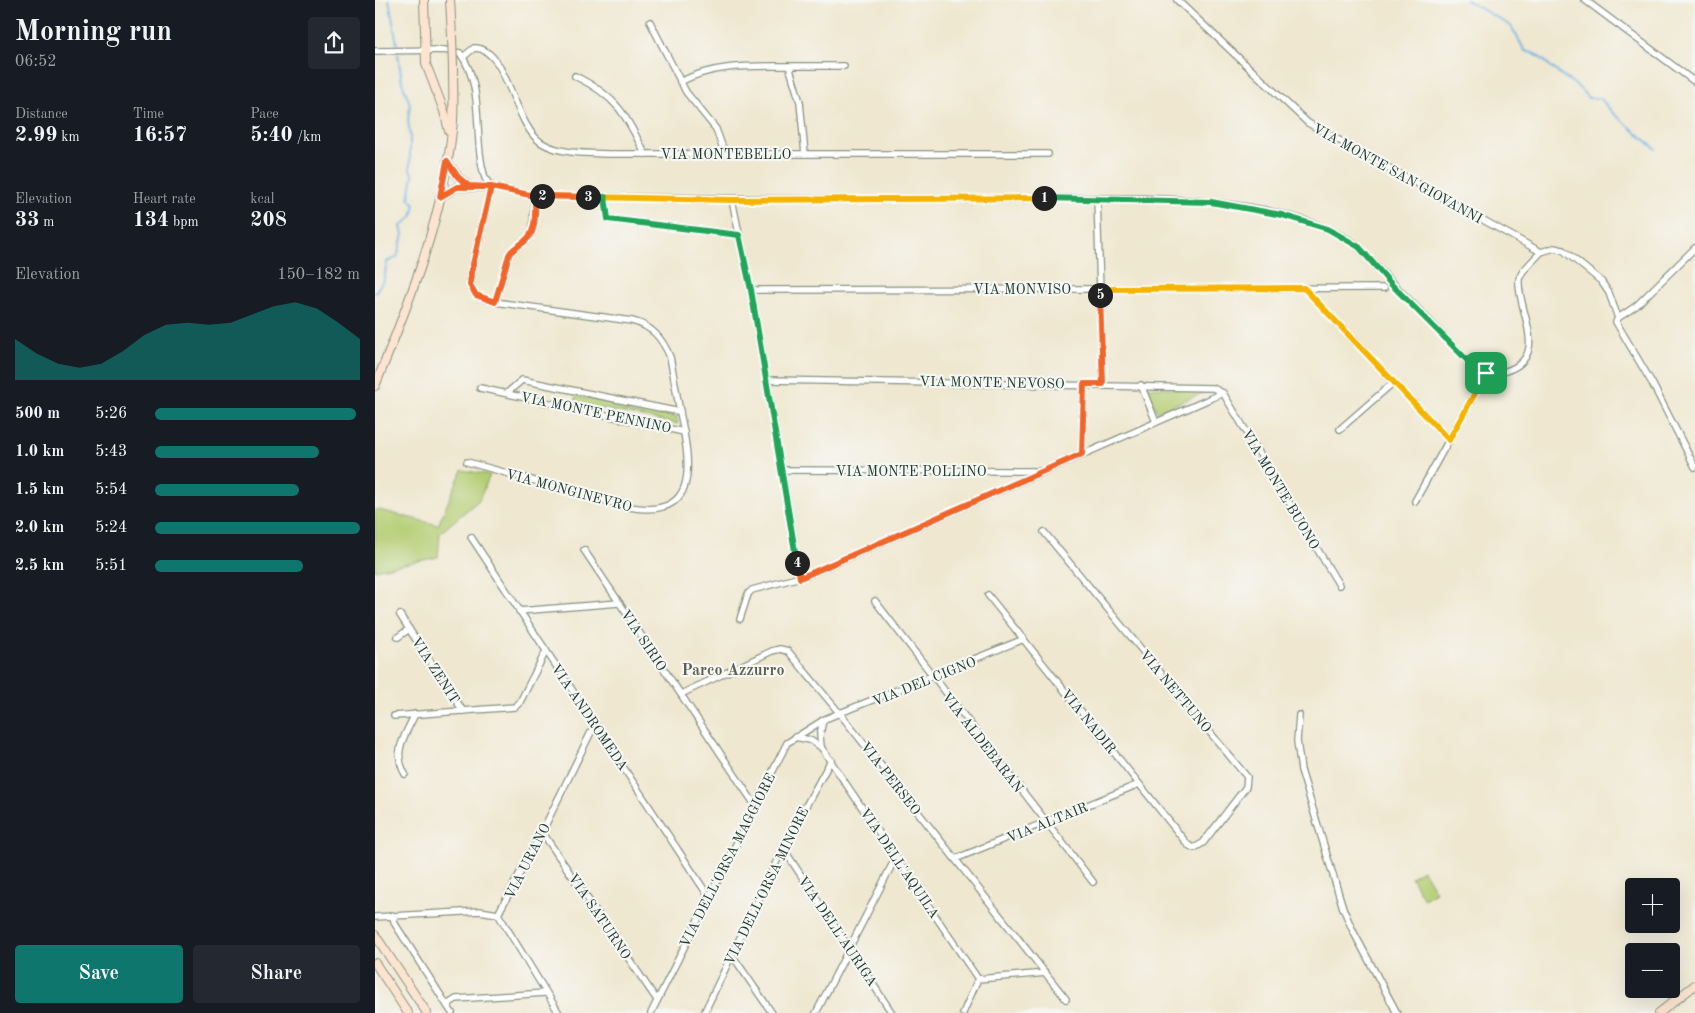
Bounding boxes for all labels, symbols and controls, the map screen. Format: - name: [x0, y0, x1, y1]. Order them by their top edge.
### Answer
- button: share: [308, 17, 360, 69]
- text: Morning run: [15, 19, 172, 47]
- text: 06:52: [15, 54, 57, 70]
- text: Distance: [15, 107, 68, 121]
- text: Time: [133, 107, 164, 121]
- text: Pace: [250, 107, 279, 121]
- street label: VIA MONTE SAN GIOVANNI: [1310, 121, 1485, 226]
- text: 2.99: [15, 125, 57, 146]
- text: 16:57: [133, 125, 187, 146]
- text: 5:40: [250, 125, 293, 146]
- text: km: [57, 130, 80, 144]
- text: /km: [293, 130, 321, 144]
- street label: VIA MONTEBELLO: [661, 148, 792, 162]
- pin: 2: [529, 184, 555, 208]
- pin: 3: [575, 184, 601, 210]
- pin: 1: [1031, 186, 1057, 210]
- text: 2: [538, 189, 547, 203]
- text: 3: [584, 190, 593, 204]
- text: 1: [1040, 191, 1049, 205]
- text: Elevation: [15, 192, 72, 206]
- text: Heart rate: [133, 192, 196, 206]
- text: kcal: [250, 192, 274, 206]
- text: 33: [15, 210, 39, 231]
- text: 134: [133, 210, 169, 231]
- text: 208: [250, 210, 287, 231]
- text: m: [39, 215, 54, 229]
- text: bpm: [169, 215, 199, 229]
- text: Elevation: [15, 267, 80, 283]
- text: 150–182 m: [277, 267, 360, 283]
- pin: 5: [1087, 282, 1113, 308]
- street label: VIA MONVISO: [973, 283, 1071, 297]
- text: 5: [1096, 288, 1105, 302]
- pin: [1465, 352, 1507, 394]
- icon: arrive: [1472, 359, 1500, 387]
- street label: VIA MONTE NEVOSO: [919, 375, 1065, 391]
- street label: VIA MONTE PENNINO: [519, 390, 673, 436]
- text: 500 m: [15, 406, 60, 422]
- text: 5:26: [95, 406, 127, 422]
- street label: VIA MONTE BUONO: [1239, 427, 1322, 552]
- text: 1.0 km: [15, 444, 64, 460]
- text: 5:43: [95, 444, 127, 460]
- street label: VIA MONTE POLLINO: [835, 465, 987, 479]
- street label: VIA MONGINEVRO: [504, 467, 633, 515]
- text: 1.5 km: [15, 482, 64, 498]
- text: 5:54: [95, 482, 127, 498]
- text: 2.0 km: [15, 520, 64, 536]
- text: 5:24: [95, 520, 127, 536]
- pin: 4: [785, 550, 809, 576]
- text: 4: [793, 556, 802, 570]
- text: 2.5 km: [15, 558, 64, 574]
- text: 5:51: [95, 558, 127, 574]
- street label: VIA SIRIO: [618, 607, 669, 674]
- street label: VIA ZENIT: [409, 635, 462, 706]
- street label: VIA NETTUNO: [1137, 648, 1214, 736]
- street label: VIA DEL CIGNO: [871, 655, 978, 709]
- street label: VIA ANDROMEDA: [548, 662, 630, 774]
- district label: Parco Azzurro: [681, 663, 785, 679]
- street label: VIA NADIR: [1058, 687, 1118, 757]
- street label: VIA ALDEBARAN: [939, 690, 1026, 796]
- street label: VIA PERSEO: [858, 740, 923, 818]
- street label: VIA DELL'ORSA MAGGIORE: [678, 771, 778, 950]
- street label: VIA ALTAIR: [1005, 800, 1090, 846]
- street label: VIA DELL'ORSA MINORE: [722, 805, 811, 968]
- street label: VIA DELL'AQUILA: [857, 806, 941, 922]
- street label: VIA URANO: [503, 821, 553, 902]
- street label: VIA SATURNO: [565, 871, 633, 962]
- street label: VIA DELL'AURIGA: [795, 874, 879, 990]
- map controls: [1625, 878, 1680, 998]
- button: +: [1625, 878, 1680, 933]
- button: −: [1625, 943, 1680, 998]
- button: Save: [15, 945, 183, 1003]
- button: Share: [193, 945, 360, 1003]

